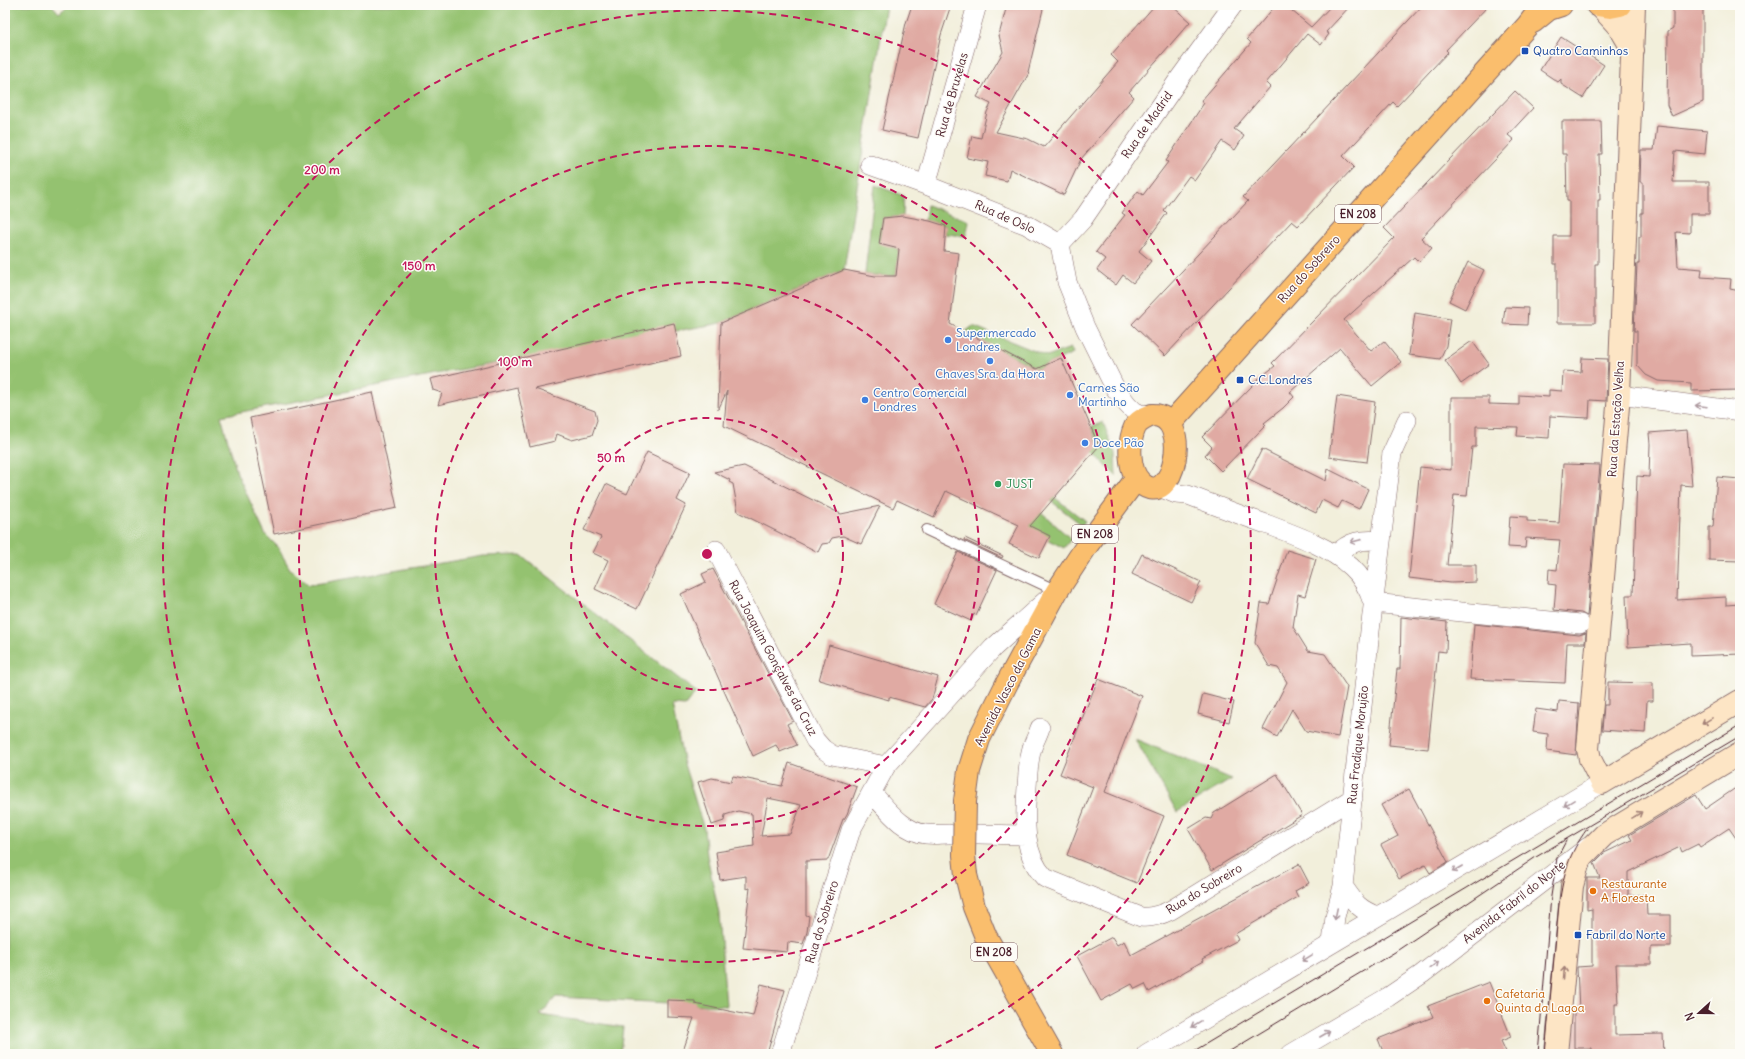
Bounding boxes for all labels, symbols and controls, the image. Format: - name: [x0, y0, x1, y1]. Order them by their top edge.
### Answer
- place label: Quatro Caminhos: [1533, 43, 1628, 58]
- marker: Quatro Caminhos: [1520, 46, 1530, 56]
- street label: Rua de Bruxelas: [932, 51, 971, 139]
- street label: Rua de Madrid: [1118, 88, 1175, 161]
- text: 200 m: [304, 162, 340, 177]
- street label: Rua de Oslo: [973, 197, 1038, 237]
- road number: EN 208: [1335, 205, 1381, 223]
- street label: Rua do Sobreiro: [1274, 231, 1343, 306]
- text: 150 m: [403, 258, 436, 273]
- place label: Supermercado Londres: [956, 325, 1037, 354]
- marker: Supermercado Londres: [943, 335, 953, 345]
- text: 100 m: [498, 354, 532, 369]
- marker: Chaves Sra. da Hora: [985, 356, 995, 366]
- street label: Rua da Estação Velha: [1604, 360, 1627, 478]
- place label: Chaves Sra. da Hora: [935, 366, 1045, 381]
- place label: C.C.Londres: [1248, 372, 1312, 387]
- marker: C.C.Londres: [1235, 375, 1245, 385]
- place label: Carnes São Martinho: [1078, 380, 1140, 409]
- place label: Centro Comercial Londres: [873, 385, 967, 414]
- marker: Carnes São Martinho: [1065, 390, 1075, 400]
- marker: Centro Comercial Londres: [860, 395, 870, 405]
- one-way arrow: [1695, 402, 1708, 410]
- place label: Doce Pão: [1093, 435, 1144, 450]
- marker: Doce Pão: [1080, 438, 1090, 448]
- text: 50 m: [597, 450, 626, 465]
- place label: JUST: [1006, 476, 1033, 491]
- marker: JUST: [993, 479, 1003, 489]
- road number: EN 208: [1072, 525, 1118, 543]
- one-way arrow: [1350, 538, 1363, 546]
- centre of rings: [700, 547, 714, 561]
- street label: Rua Joaquim Gonçalves da Cruz: [726, 577, 821, 738]
- street label: Avenida Vasco da Gama: [971, 625, 1044, 748]
- street label: Rua Fradique Morujão: [1344, 685, 1371, 805]
- one-way arrow: [1701, 717, 1713, 725]
- one-way arrow: [1563, 799, 1575, 807]
- one-way arrow: [1631, 810, 1643, 818]
- street label: Avenida Fabril do Norte: [1459, 857, 1568, 946]
- street label: Rua do Sobreiro: [1163, 860, 1245, 917]
- one-way arrow: [1451, 865, 1463, 873]
- place label: Restaurante A Floresta: [1601, 876, 1667, 905]
- street label: Rua do Sobreiro: [802, 878, 841, 965]
- marker: Restaurante A Floresta: [1588, 886, 1598, 896]
- one-way arrow: [1331, 908, 1339, 921]
- place label: Fabril do Norte: [1586, 927, 1666, 942]
- marker: Fabril do Norte: [1573, 930, 1583, 940]
- road number: EN 208: [971, 943, 1017, 961]
- one-way arrow: [1301, 954, 1313, 962]
- one-way arrow: [1429, 960, 1440, 969]
- one-way arrow: [1560, 967, 1567, 980]
- place label: Cafetaria Quinta da Lagoa: [1495, 986, 1585, 1015]
- north arrow: [1679, 993, 1719, 1033]
- marker: Cafetaria Quinta da Lagoa: [1482, 996, 1492, 1006]
- text: N: [1682, 1011, 1698, 1023]
- one-way arrow: [1190, 1021, 1202, 1029]
- one-way arrow: [1318, 1030, 1330, 1038]

